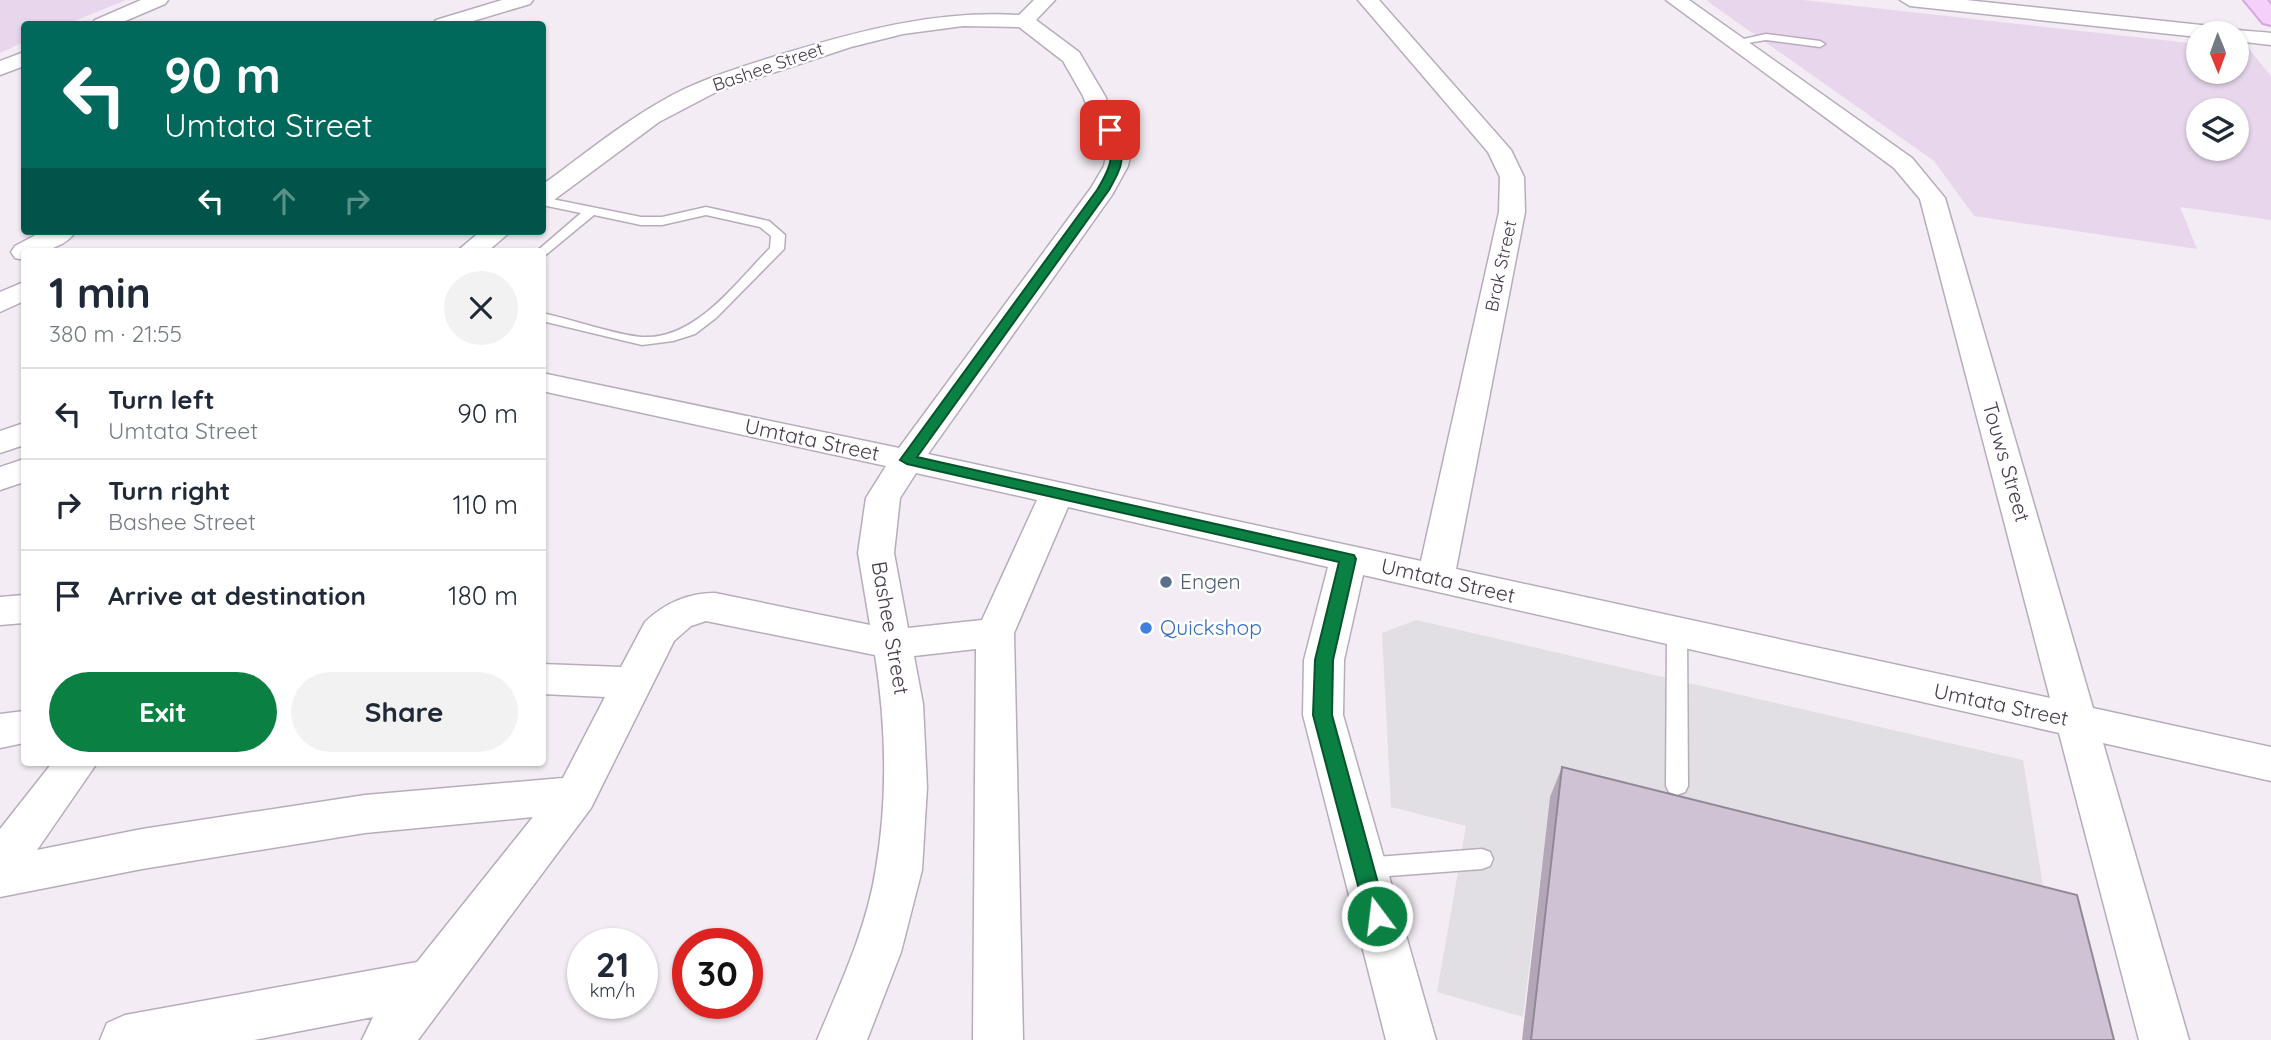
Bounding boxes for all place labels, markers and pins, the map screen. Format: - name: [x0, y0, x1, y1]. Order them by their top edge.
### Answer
- pin: [1080, 100, 1140, 160]
- place label: Engen: [1180, 568, 1241, 594]
- marker: Engen: [1158, 574, 1174, 590]
- place label: Quickshop: [1160, 614, 1262, 640]
- marker: Quickshop: [1138, 620, 1154, 636]

